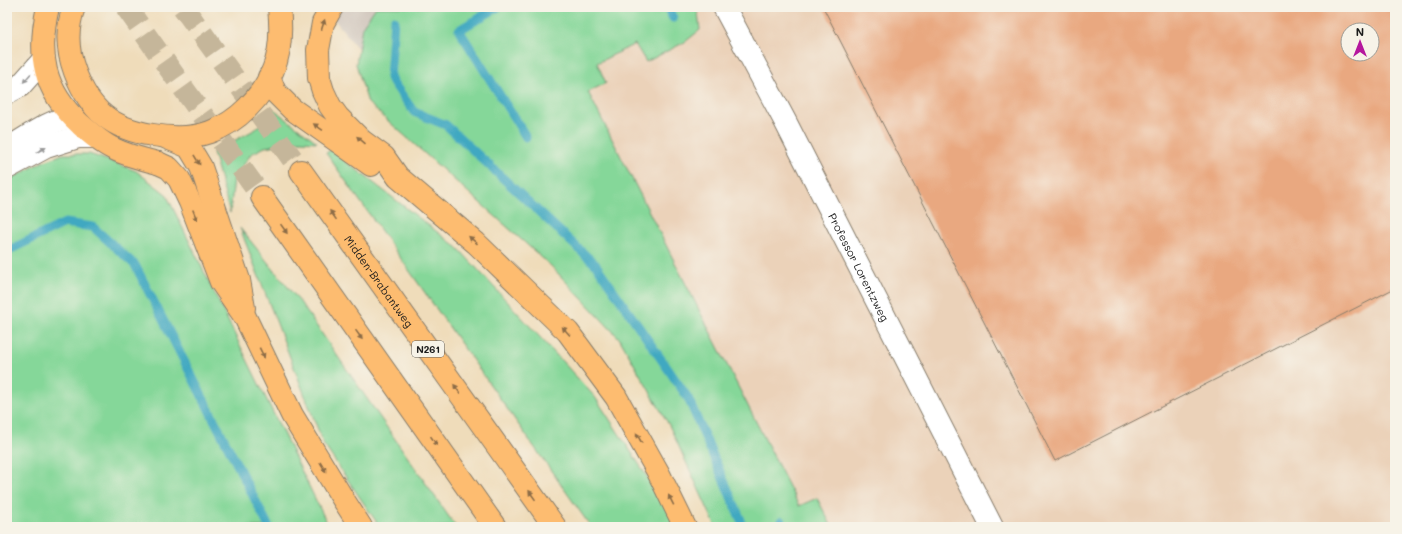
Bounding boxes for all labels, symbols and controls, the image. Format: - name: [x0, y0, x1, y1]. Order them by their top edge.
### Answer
- one-way arrow: [320, 19, 326, 31]
- north arrow: [1340, 22, 1380, 62]
- text: N: [1356, 24, 1364, 39]
- one-way arrow: [22, 73, 32, 83]
- one-way arrow: [313, 123, 323, 131]
- one-way arrow: [356, 135, 366, 144]
- one-way arrow: [35, 146, 47, 153]
- one-way arrow: [193, 155, 201, 165]
- one-way arrow: [193, 210, 199, 222]
- one-way arrow: [329, 210, 337, 220]
- street label: Professor Lorentzweg: [825, 210, 893, 324]
- one-way arrow: [280, 223, 288, 234]
- street label: Midden-Brabantweg: [341, 232, 417, 330]
- one-way arrow: [468, 236, 478, 245]
- one-way arrow: [561, 326, 571, 336]
- one-way arrow: [355, 330, 363, 340]
- road number: N261: [412, 341, 444, 357]
- one-way arrow: [259, 347, 265, 358]
- one-way arrow: [453, 384, 461, 395]
- one-way arrow: [635, 433, 642, 444]
- one-way arrow: [430, 436, 438, 446]
- one-way arrow: [320, 461, 327, 473]
- one-way arrow: [528, 490, 536, 501]
- one-way arrow: [668, 494, 675, 505]

